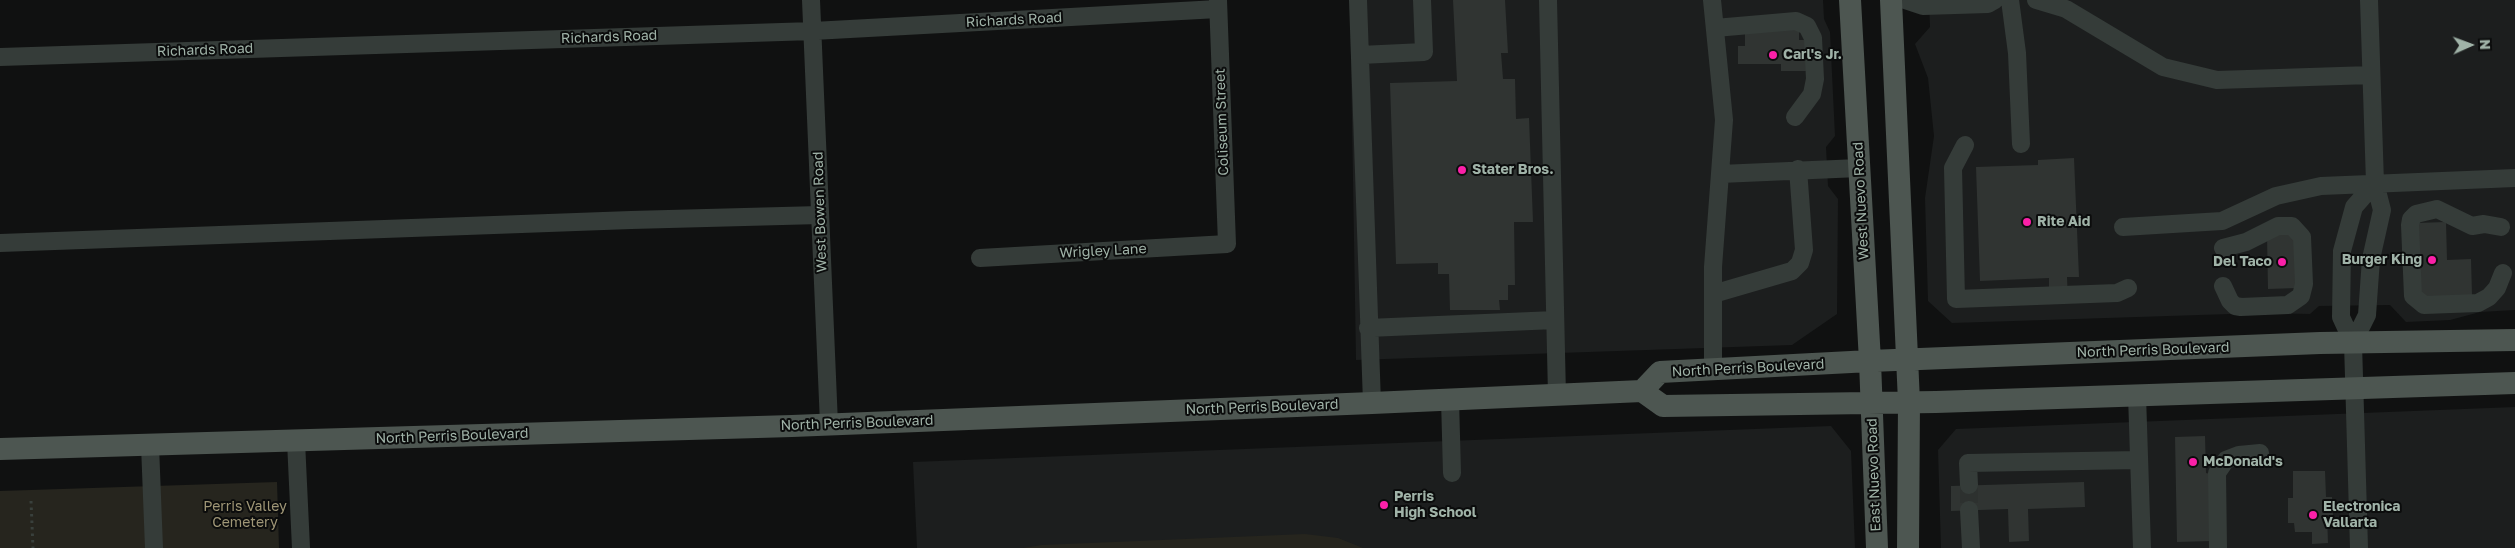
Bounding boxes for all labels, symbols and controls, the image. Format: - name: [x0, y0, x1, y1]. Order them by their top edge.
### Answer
- street label: Richards Road: [965, 9, 1063, 31]
- north arrow: [2445, 20, 2495, 70]
- street label: Richards Road: [560, 27, 658, 47]
- text: N: [2477, 39, 2494, 50]
- street label: Richards Road: [156, 40, 254, 60]
- place label: Carl's Jr.: [1783, 47, 1842, 63]
- marker: Carl's Jr.: [1767, 49, 1779, 61]
- street label: Coliseum Street: [1212, 68, 1232, 176]
- street label: West Nuevo Road: [1850, 142, 1872, 260]
- street label: West Bowen Road: [809, 151, 831, 273]
- place label: Stater Bros.: [1472, 162, 1554, 178]
- marker: Stater Bros.: [1456, 164, 1468, 176]
- place label: Rite Aid: [2037, 214, 2090, 230]
- marker: Rite Aid: [2021, 216, 2033, 228]
- street label: Wrigley Lane: [1059, 240, 1147, 262]
- place label: Burger King: [2342, 252, 2422, 268]
- place label: Del Taco: [2213, 254, 2272, 270]
- marker: Burger King: [2426, 254, 2438, 266]
- marker: Del Taco: [2276, 256, 2288, 268]
- street label: North Perris Boulevard: [2076, 339, 2230, 361]
- street label: North Perris Boulevard: [1671, 356, 1825, 380]
- street label: North Perris Boulevard: [1185, 396, 1339, 418]
- street label: North Perris Boulevard: [780, 412, 934, 434]
- street label: East Nuevo Road: [1864, 418, 1884, 532]
- street label: North Perris Boulevard: [375, 425, 529, 447]
- place label: McDonald's: [2203, 454, 2283, 470]
- marker: McDonald's: [2187, 456, 2199, 468]
- place label: Perris High School: [1394, 489, 1476, 522]
- park label: Perris Valley Cemetery: [203, 499, 287, 532]
- marker: Perris High School: [1378, 499, 1390, 511]
- place label: Electronica Vallarta: [2323, 499, 2400, 532]
- marker: Electronica Vallarta: [2307, 509, 2319, 521]

